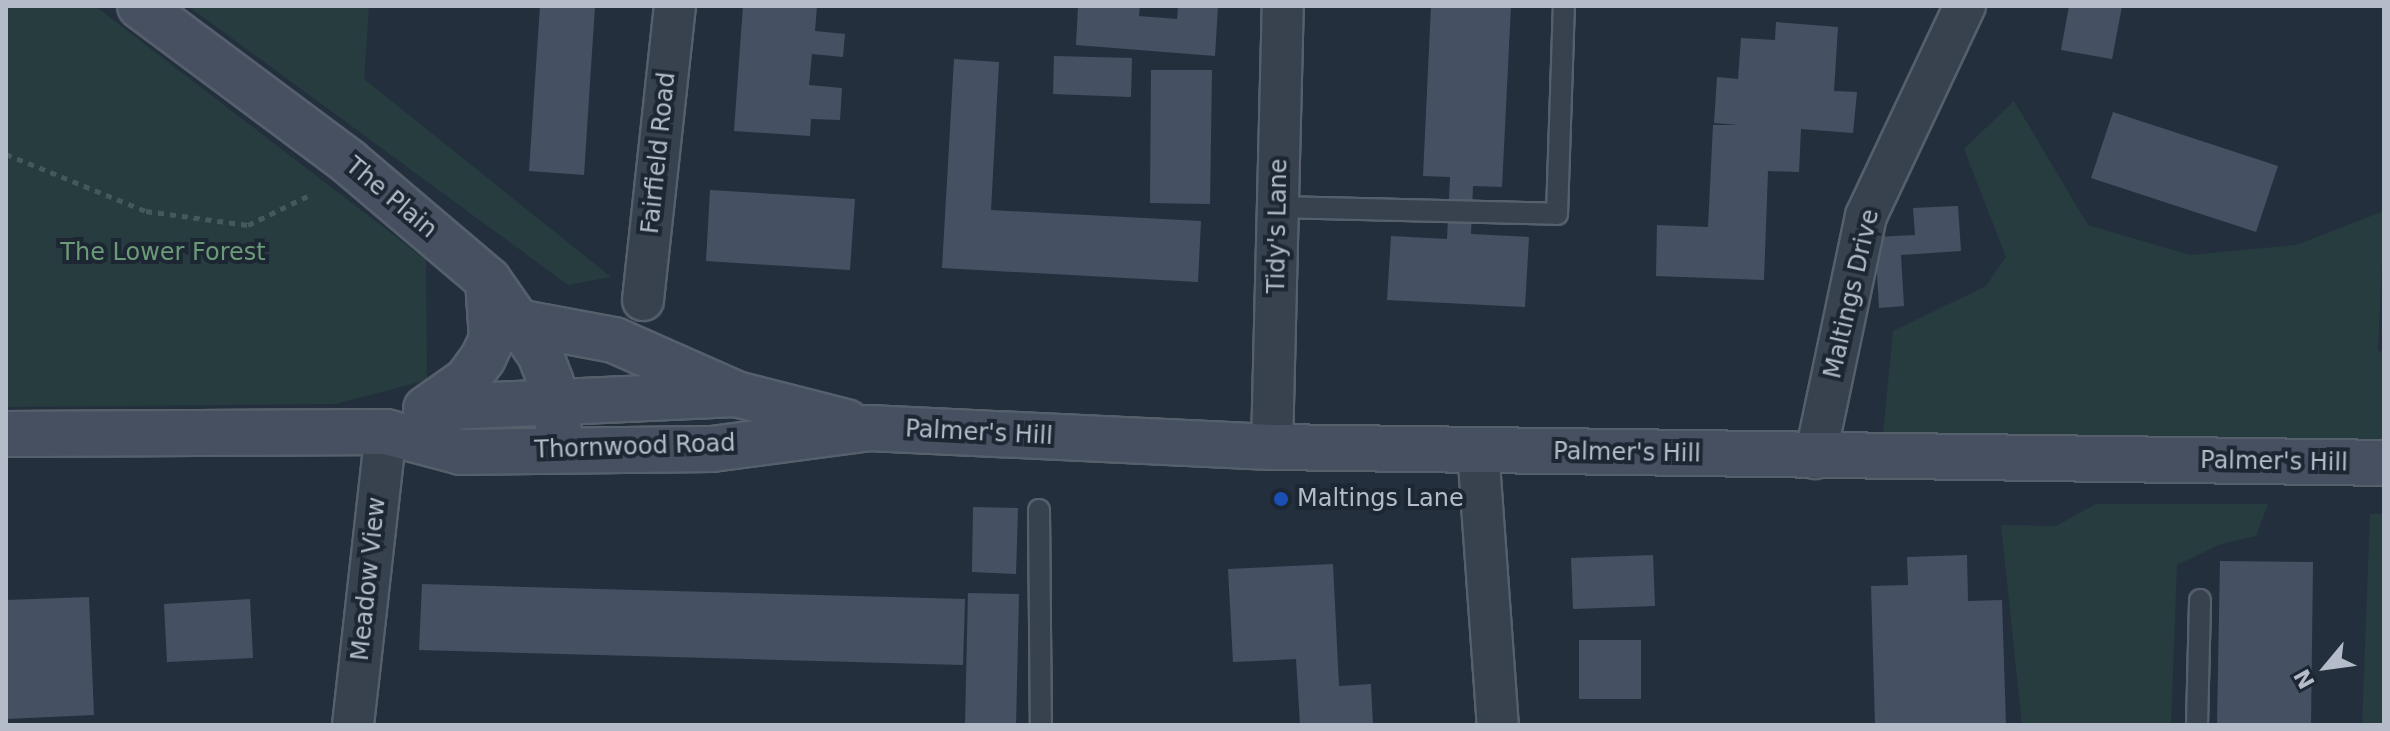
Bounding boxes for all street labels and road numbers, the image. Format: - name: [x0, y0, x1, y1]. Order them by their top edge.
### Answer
- street label: Fairfield Road: [636, 71, 682, 235]
- street label: The Plain: [340, 152, 442, 244]
- street label: Tidy's Lane: [1262, 158, 1294, 294]
- street label: Maltings Drive: [1819, 207, 1885, 381]
- street label: Palmer's Hill: [905, 415, 1053, 451]
- street label: Thornwood Road: [534, 429, 736, 465]
- street label: Palmer's Hill: [1553, 437, 1701, 469]
- street label: Palmer's Hill: [2200, 446, 2348, 478]
- street label: Meadow View: [346, 496, 392, 662]

